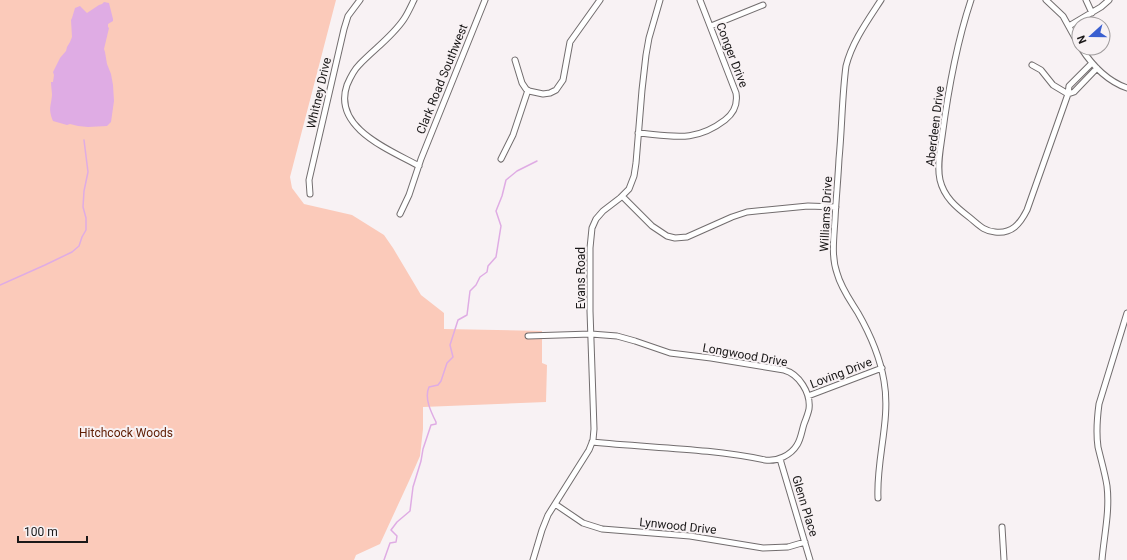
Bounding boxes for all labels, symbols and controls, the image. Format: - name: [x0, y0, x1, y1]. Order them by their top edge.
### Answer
- north arrow: [1071, 16, 1111, 56]
- street label: Conger Drive: [713, 21, 751, 89]
- street label: Clark Road Southwest: [413, 22, 471, 136]
- text: N: [1075, 33, 1090, 45]
- street label: Whitney Drive: [304, 56, 334, 130]
- street label: Aberdeen Drive: [923, 85, 947, 167]
- street label: Williams Drive: [817, 176, 835, 252]
- street label: Evans Road: [574, 247, 588, 309]
- street label: Longwood Drive: [701, 341, 789, 369]
- street label: Loving Drive: [808, 355, 874, 391]
- park label: Hitchcock Woods: [79, 426, 173, 440]
- street label: Glenn Place: [789, 474, 821, 538]
- street label: Lynwood Drive: [639, 515, 717, 537]
- scale bar: [18, 518, 87, 544]
- text: 100 m: [24, 525, 58, 539]

